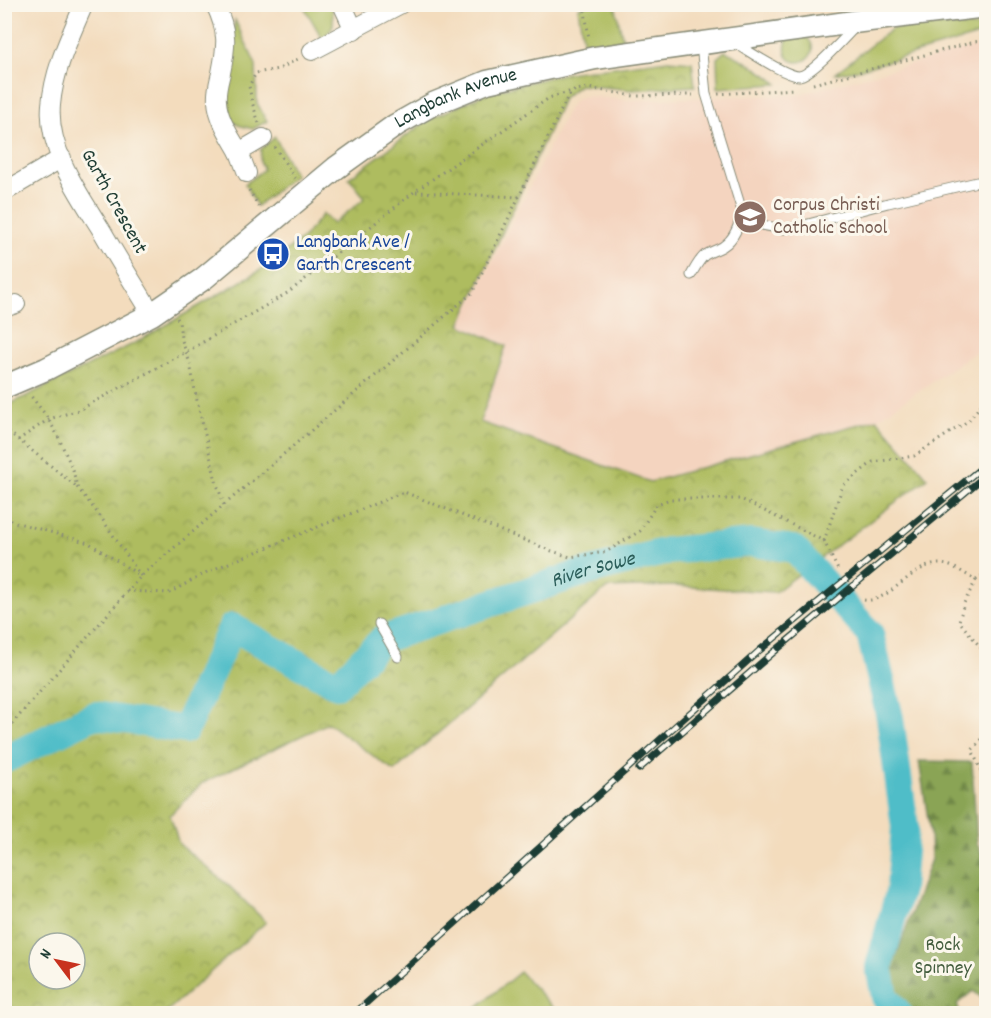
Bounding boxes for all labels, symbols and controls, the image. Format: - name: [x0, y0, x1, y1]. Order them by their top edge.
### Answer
- street label: Langbank Avenue: [390, 62, 520, 137]
- street label: Garth Crescent: [73, 144, 153, 260]
- place label: Corpus Christi Catholic School: [773, 192, 888, 243]
- school or university icon: Corpus Christi Catholic School: [732, 199, 768, 235]
- place label: Langbank Ave / Garth Crescent: [296, 229, 412, 280]
- bus stop icon: Langbank Ave / Garth Crescent: [255, 236, 291, 272]
- water label: River Sowe: [547, 544, 640, 597]
- north arrow: [27, 931, 87, 991]
- park label: Rock Spinney: [914, 932, 972, 983]
- text: N: [35, 945, 58, 964]

